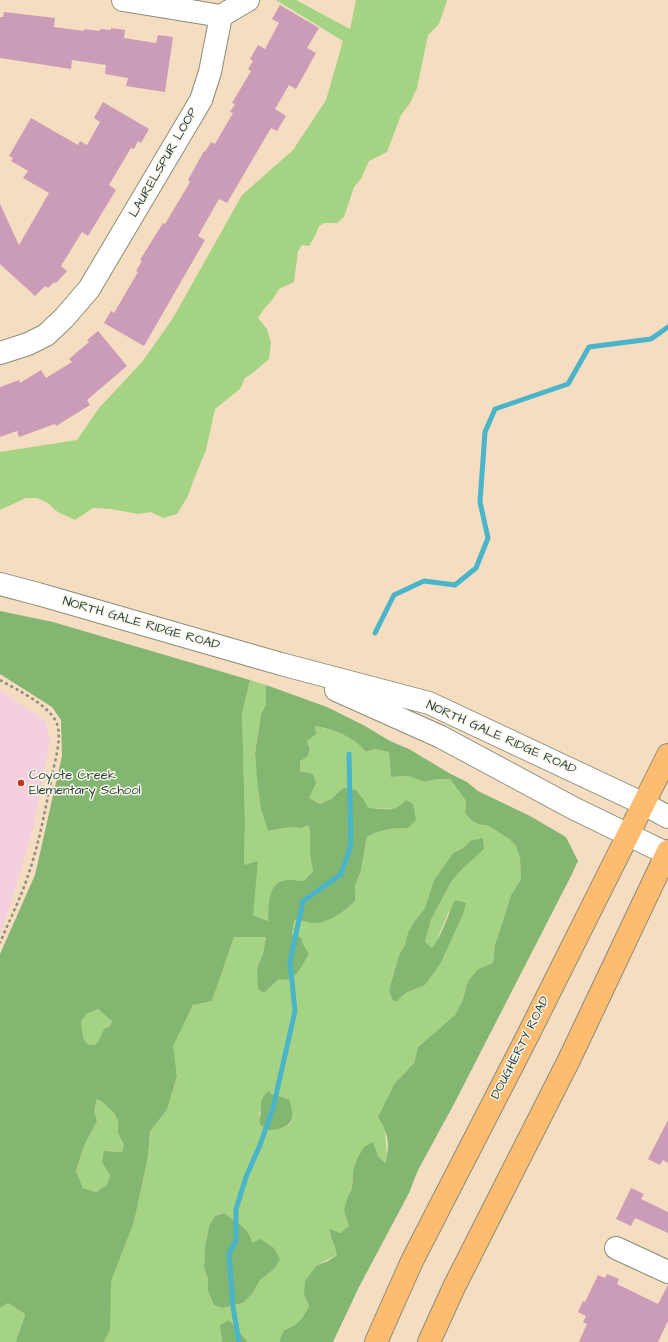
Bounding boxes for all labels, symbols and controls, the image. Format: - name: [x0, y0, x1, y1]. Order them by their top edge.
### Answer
- street label: LAURELSPUR LOOP: [126, 106, 202, 220]
- street label: NORTH GALE RIDGE ROAD: [61, 594, 221, 654]
- street label: NORTH GALE RIDGE ROAD: [423, 698, 579, 778]
- place label: Coyote Creek Elementary School: [29, 768, 140, 799]
- marker: Coyote Creek Elementary School: [16, 778, 26, 788]
- street label: DOUGHERTY ROAD: [488, 994, 554, 1102]

